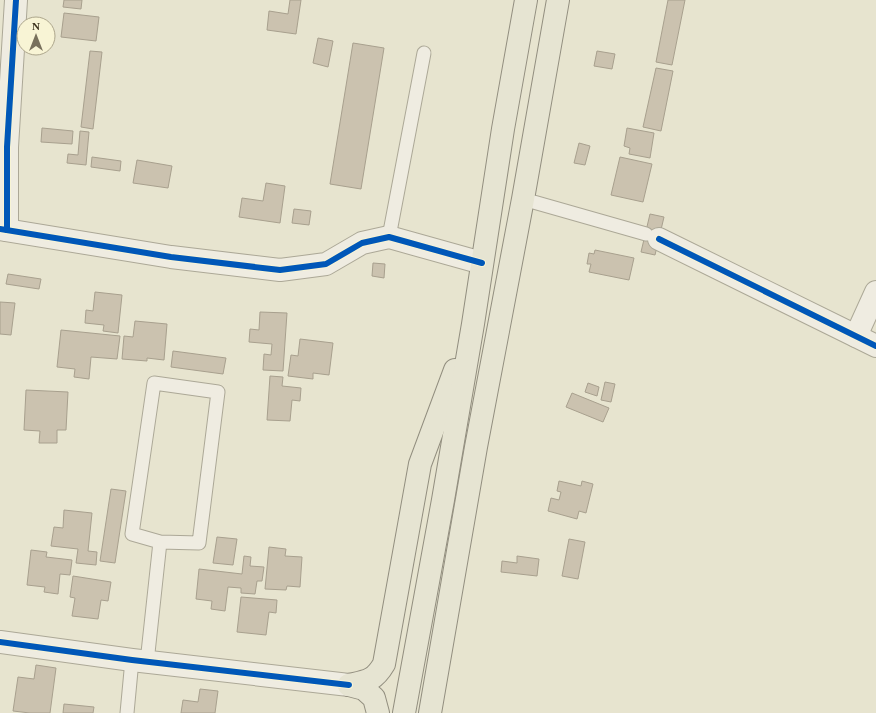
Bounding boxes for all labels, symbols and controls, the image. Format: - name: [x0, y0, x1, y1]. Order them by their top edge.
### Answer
- north arrow: [16, 16, 56, 56]
- text: N: [32, 20, 40, 32]

